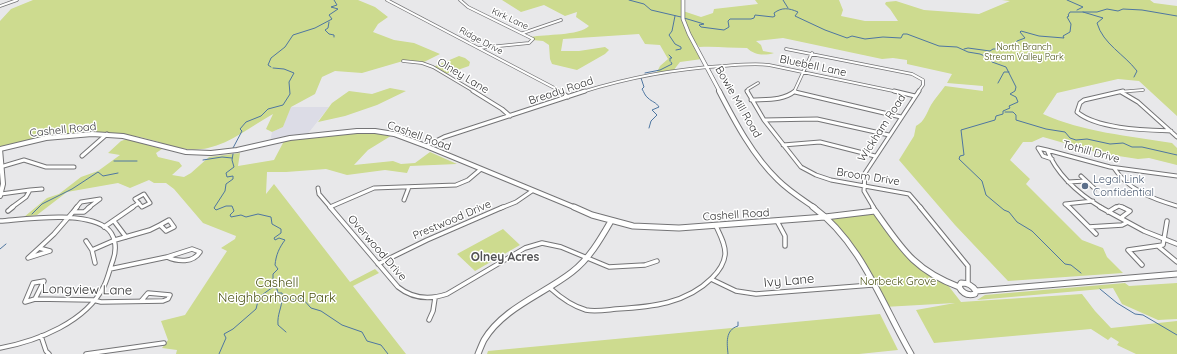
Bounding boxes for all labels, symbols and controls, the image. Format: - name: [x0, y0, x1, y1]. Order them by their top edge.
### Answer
- street label: Kirk Lane: [490, 6, 530, 32]
- street label: Ridge Drive: [457, 25, 505, 57]
- park label: North Branch Stream Valley Park: [984, 42, 1064, 63]
- street label: Bluebell Lane: [778, 52, 848, 80]
- street label: Olney Lane: [435, 55, 491, 97]
- street label: Bowie Mill Road: [712, 64, 764, 140]
- street label: Bready Road: [527, 74, 595, 108]
- street label: Wickham Road: [855, 92, 909, 164]
- street label: Cashell Road: [385, 118, 453, 154]
- street label: Cashell Road: [29, 120, 97, 140]
- street label: Tothill Drive: [1061, 138, 1121, 166]
- street label: Broom Drive: [835, 165, 901, 189]
- place label: Legal Link Confidential: [1093, 173, 1154, 199]
- marker: Legal Link Confidential: [1080, 181, 1090, 191]
- street label: Prestwood Drive: [411, 198, 493, 242]
- street label: Cashell Road: [702, 206, 770, 224]
- street label: Overwood Drive: [345, 212, 409, 284]
- district label: Olney Acres: [471, 250, 539, 264]
- street label: Ivy Lane: [763, 271, 815, 291]
- park label: Cashell Neighborhood Park: [218, 275, 336, 306]
- park label: Norbeck Grove: [860, 275, 936, 289]
- street label: Longview Lane: [42, 281, 132, 299]

